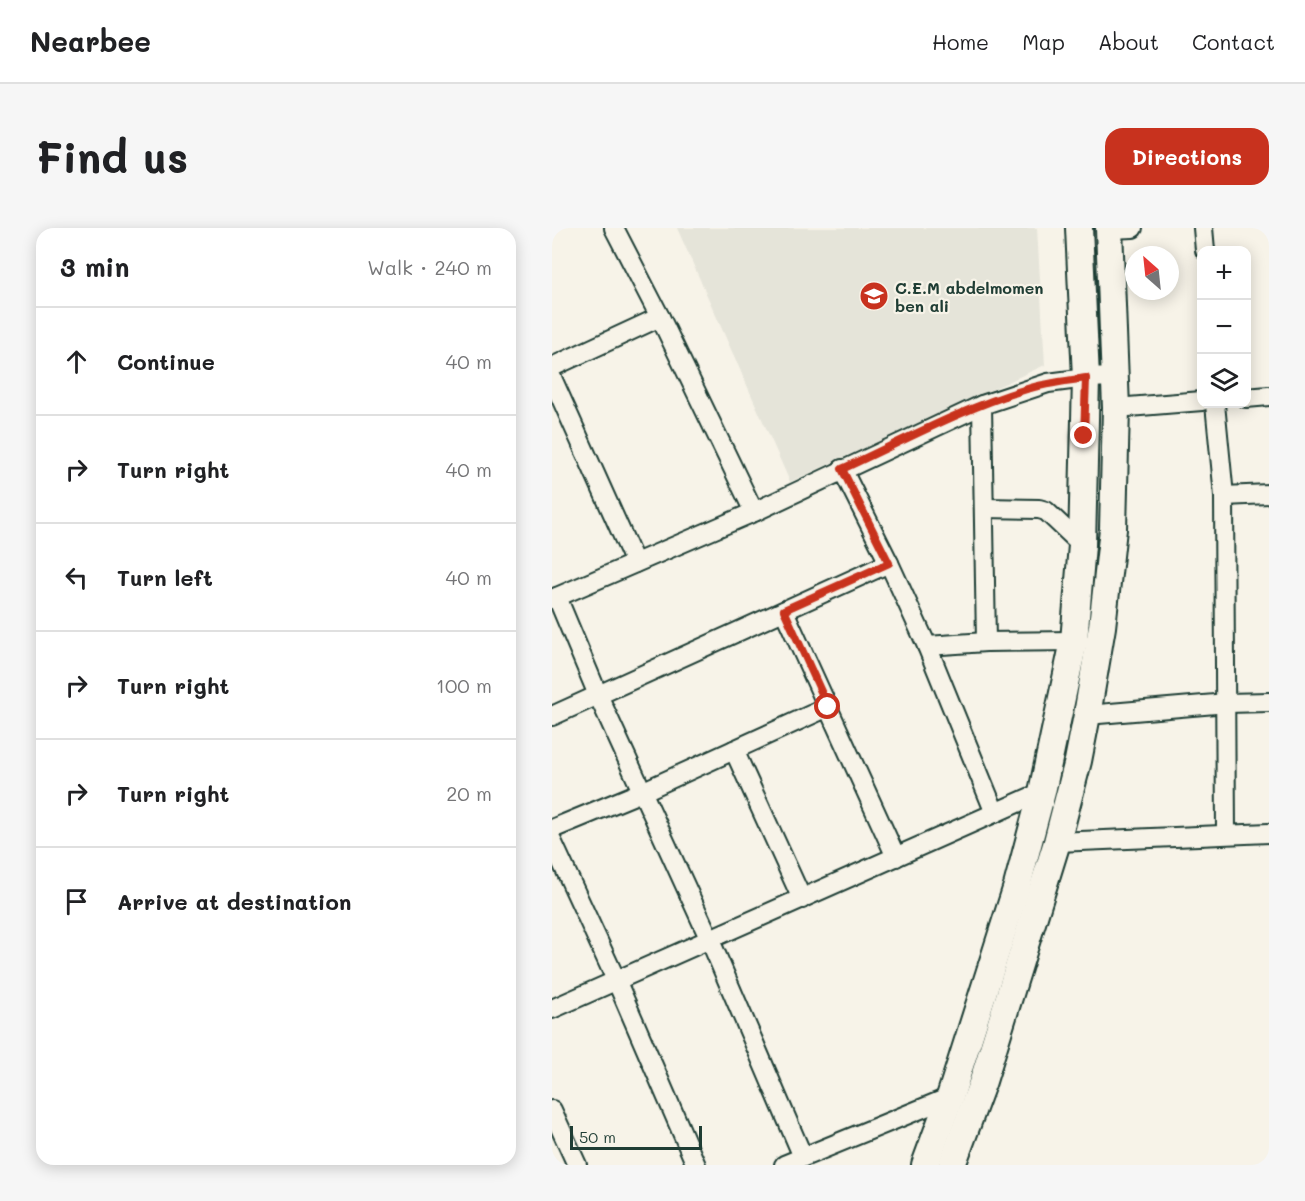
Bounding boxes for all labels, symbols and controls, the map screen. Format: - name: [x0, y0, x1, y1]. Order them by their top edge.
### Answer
- text: Nearbee: [30, 23, 151, 59]
- text: Home: [932, 28, 989, 55]
- text: Map: [1022, 28, 1065, 55]
- text: About: [1098, 28, 1159, 55]
- text: Contact: [1192, 28, 1275, 55]
- button: Directions: [1105, 128, 1269, 185]
- text: Find us: [36, 129, 188, 184]
- north arrow: [1125, 246, 1179, 300]
- map controls: [1197, 246, 1251, 408]
- button: +: [1197, 246, 1251, 300]
- text: 3 min: [60, 250, 129, 284]
- text: Walk · 240 m: [367, 254, 492, 280]
- place label: C.E.M abdelmomen ben ali: [895, 277, 1044, 316]
- school or university icon: C.E.M abdelmomen ben ali: [858, 280, 890, 312]
- button: −: [1197, 300, 1251, 354]
- icon: ahead: [60, 345, 93, 378]
- text: Continue: [117, 347, 215, 376]
- text: 40 m: [446, 348, 492, 374]
- button: layers: [1197, 354, 1251, 408]
- route end: [1070, 422, 1096, 448]
- icon: right: [60, 453, 93, 486]
- text: Turn right: [117, 455, 229, 484]
- text: 40 m: [446, 456, 492, 482]
- icon: left: [60, 561, 93, 594]
- text: Turn left: [117, 563, 213, 592]
- text: 40 m: [446, 564, 492, 590]
- icon: right: [60, 669, 93, 702]
- text: Turn right: [117, 671, 229, 700]
- text: 100 m: [436, 672, 492, 698]
- route start: [814, 693, 840, 719]
- icon: right: [60, 777, 93, 810]
- text: Turn right: [117, 779, 229, 808]
- text: 20 m: [446, 780, 492, 806]
- icon: arrive: [60, 885, 93, 918]
- text: Arrive at destination: [117, 887, 352, 916]
- scale bar: [570, 1123, 702, 1150]
- text: 50 m: [579, 1126, 616, 1147]

